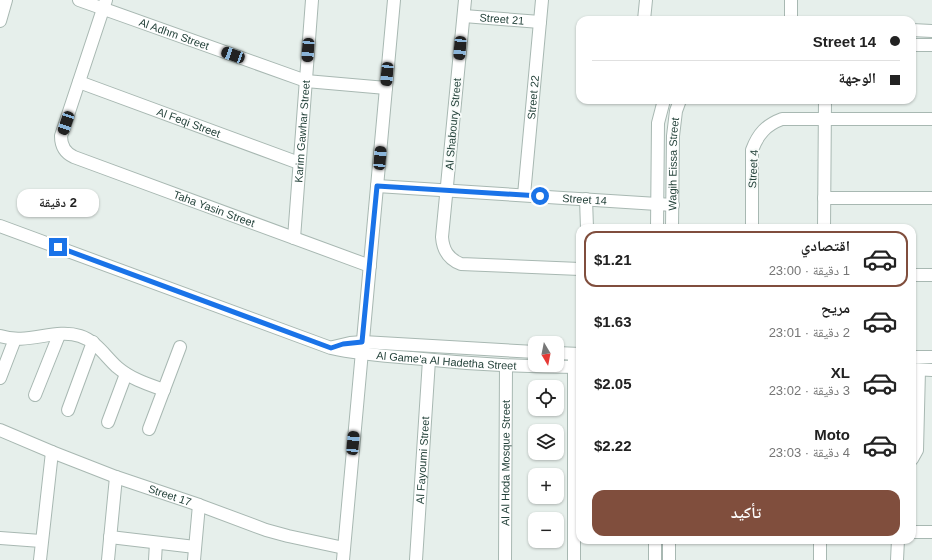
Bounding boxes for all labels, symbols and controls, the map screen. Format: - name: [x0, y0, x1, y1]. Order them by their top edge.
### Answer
- street label: Street 21: [479, 11, 525, 27]
- street label: Al Adhm Street: [138, 16, 211, 52]
- text: Street 14: [813, 33, 876, 50]
- car: [453, 36, 467, 60]
- car: [301, 38, 315, 62]
- car: [220, 45, 246, 65]
- car: [380, 62, 394, 86]
- text: الوجهة: [838, 69, 876, 86]
- street label: Street 22: [525, 75, 541, 120]
- street label: Al Shaboury Street: [443, 77, 463, 171]
- street label: Karim Gawhar Street: [292, 80, 312, 183]
- street label: Al Feqi Street: [155, 105, 222, 140]
- car: [56, 110, 76, 136]
- street label: Wagih Eissa Street: [666, 117, 681, 211]
- car: [373, 146, 387, 170]
- street label: Street 4: [746, 149, 760, 189]
- route start: [531, 187, 549, 205]
- street label: Taha Yasin Street: [172, 188, 257, 229]
- callout: 2 دقيقة: [17, 189, 99, 217]
- street label: Street 14: [562, 192, 607, 207]
- text: 2 دقيقة: [39, 195, 77, 210]
- text: اقتصادي: [801, 237, 850, 254]
- route end: [49, 238, 67, 256]
- icon: car: [862, 241, 898, 277]
- text: $1.21: [594, 251, 632, 268]
- text: 1 دقيقة · 23:00: [769, 263, 850, 278]
- text: مريح: [821, 299, 850, 316]
- icon: car: [862, 303, 898, 339]
- text: $1.63: [594, 313, 632, 330]
- text: 2 دقيقة · 23:01: [769, 325, 850, 340]
- north arrow: [528, 336, 564, 372]
- map controls: [528, 336, 564, 548]
- street label: Al Game'a Al Hadetha Street: [376, 349, 517, 372]
- text: XL: [831, 364, 850, 381]
- icon: car: [862, 365, 898, 401]
- text: $2.05: [594, 375, 632, 392]
- button: locate: [528, 380, 564, 416]
- text: 3 دقيقة · 23:02: [769, 383, 850, 398]
- street label: Al Al Hoda Mosque Street: [499, 400, 512, 526]
- street label: Al Fayoumi Street: [414, 416, 431, 504]
- button: layers: [528, 424, 564, 460]
- text: Moto: [814, 426, 850, 443]
- icon: car: [862, 427, 898, 463]
- car: [346, 431, 360, 455]
- text: $2.22: [594, 437, 632, 454]
- text: 4 دقيقة · 23:03: [769, 445, 850, 460]
- button: +: [528, 468, 564, 504]
- street label: Street 17: [147, 482, 193, 508]
- button: تأكيد: [592, 490, 900, 536]
- button: −: [528, 512, 564, 548]

